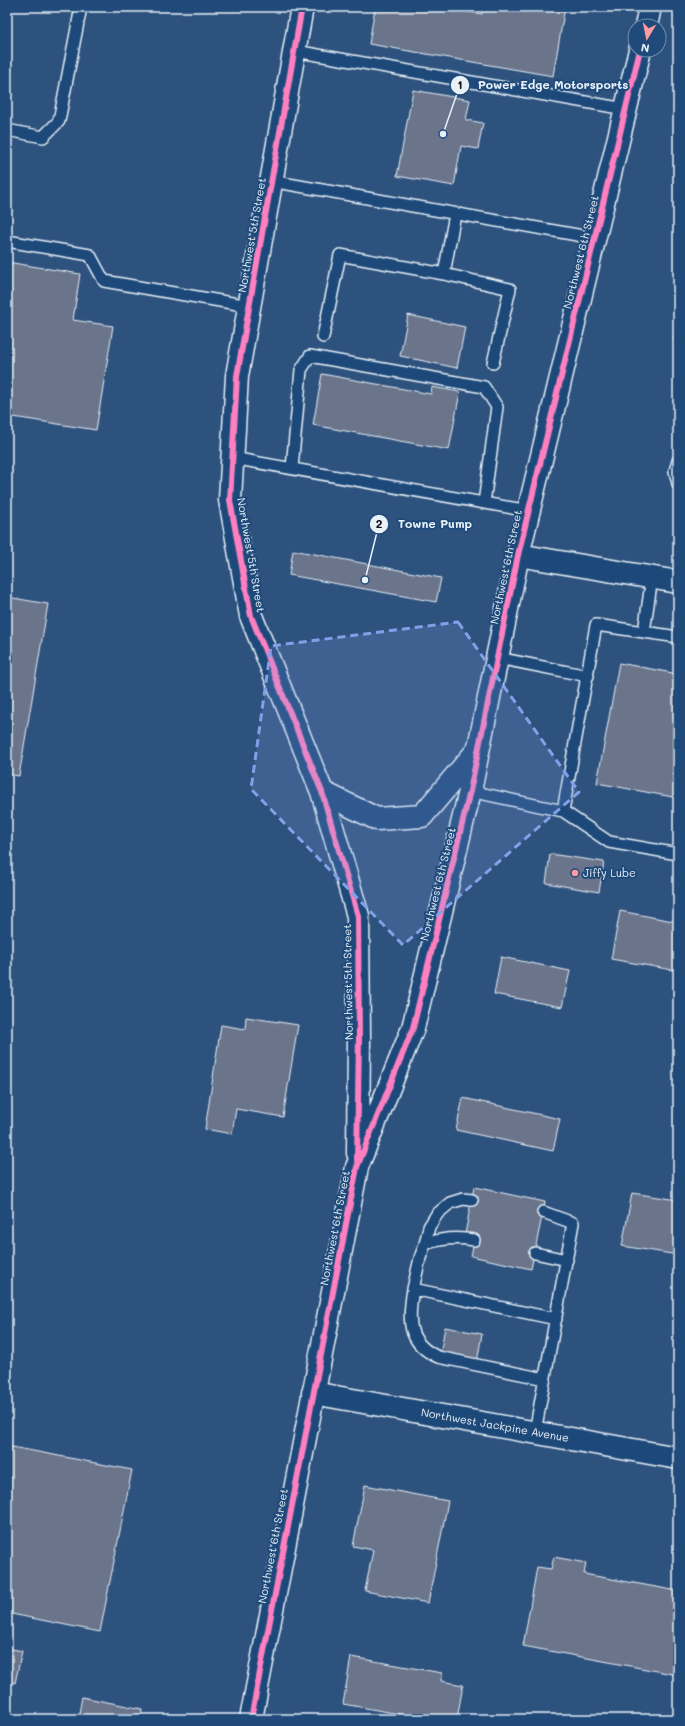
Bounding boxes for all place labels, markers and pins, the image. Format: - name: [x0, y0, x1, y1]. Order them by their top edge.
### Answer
- callout: Power Edge Motorsports: [450, 73, 636, 97]
- callout: Towne Pump: [369, 512, 480, 536]
- place label: Jiffy Lube: [583, 865, 636, 880]
- marker: Jiffy Lube: [570, 868, 580, 878]

